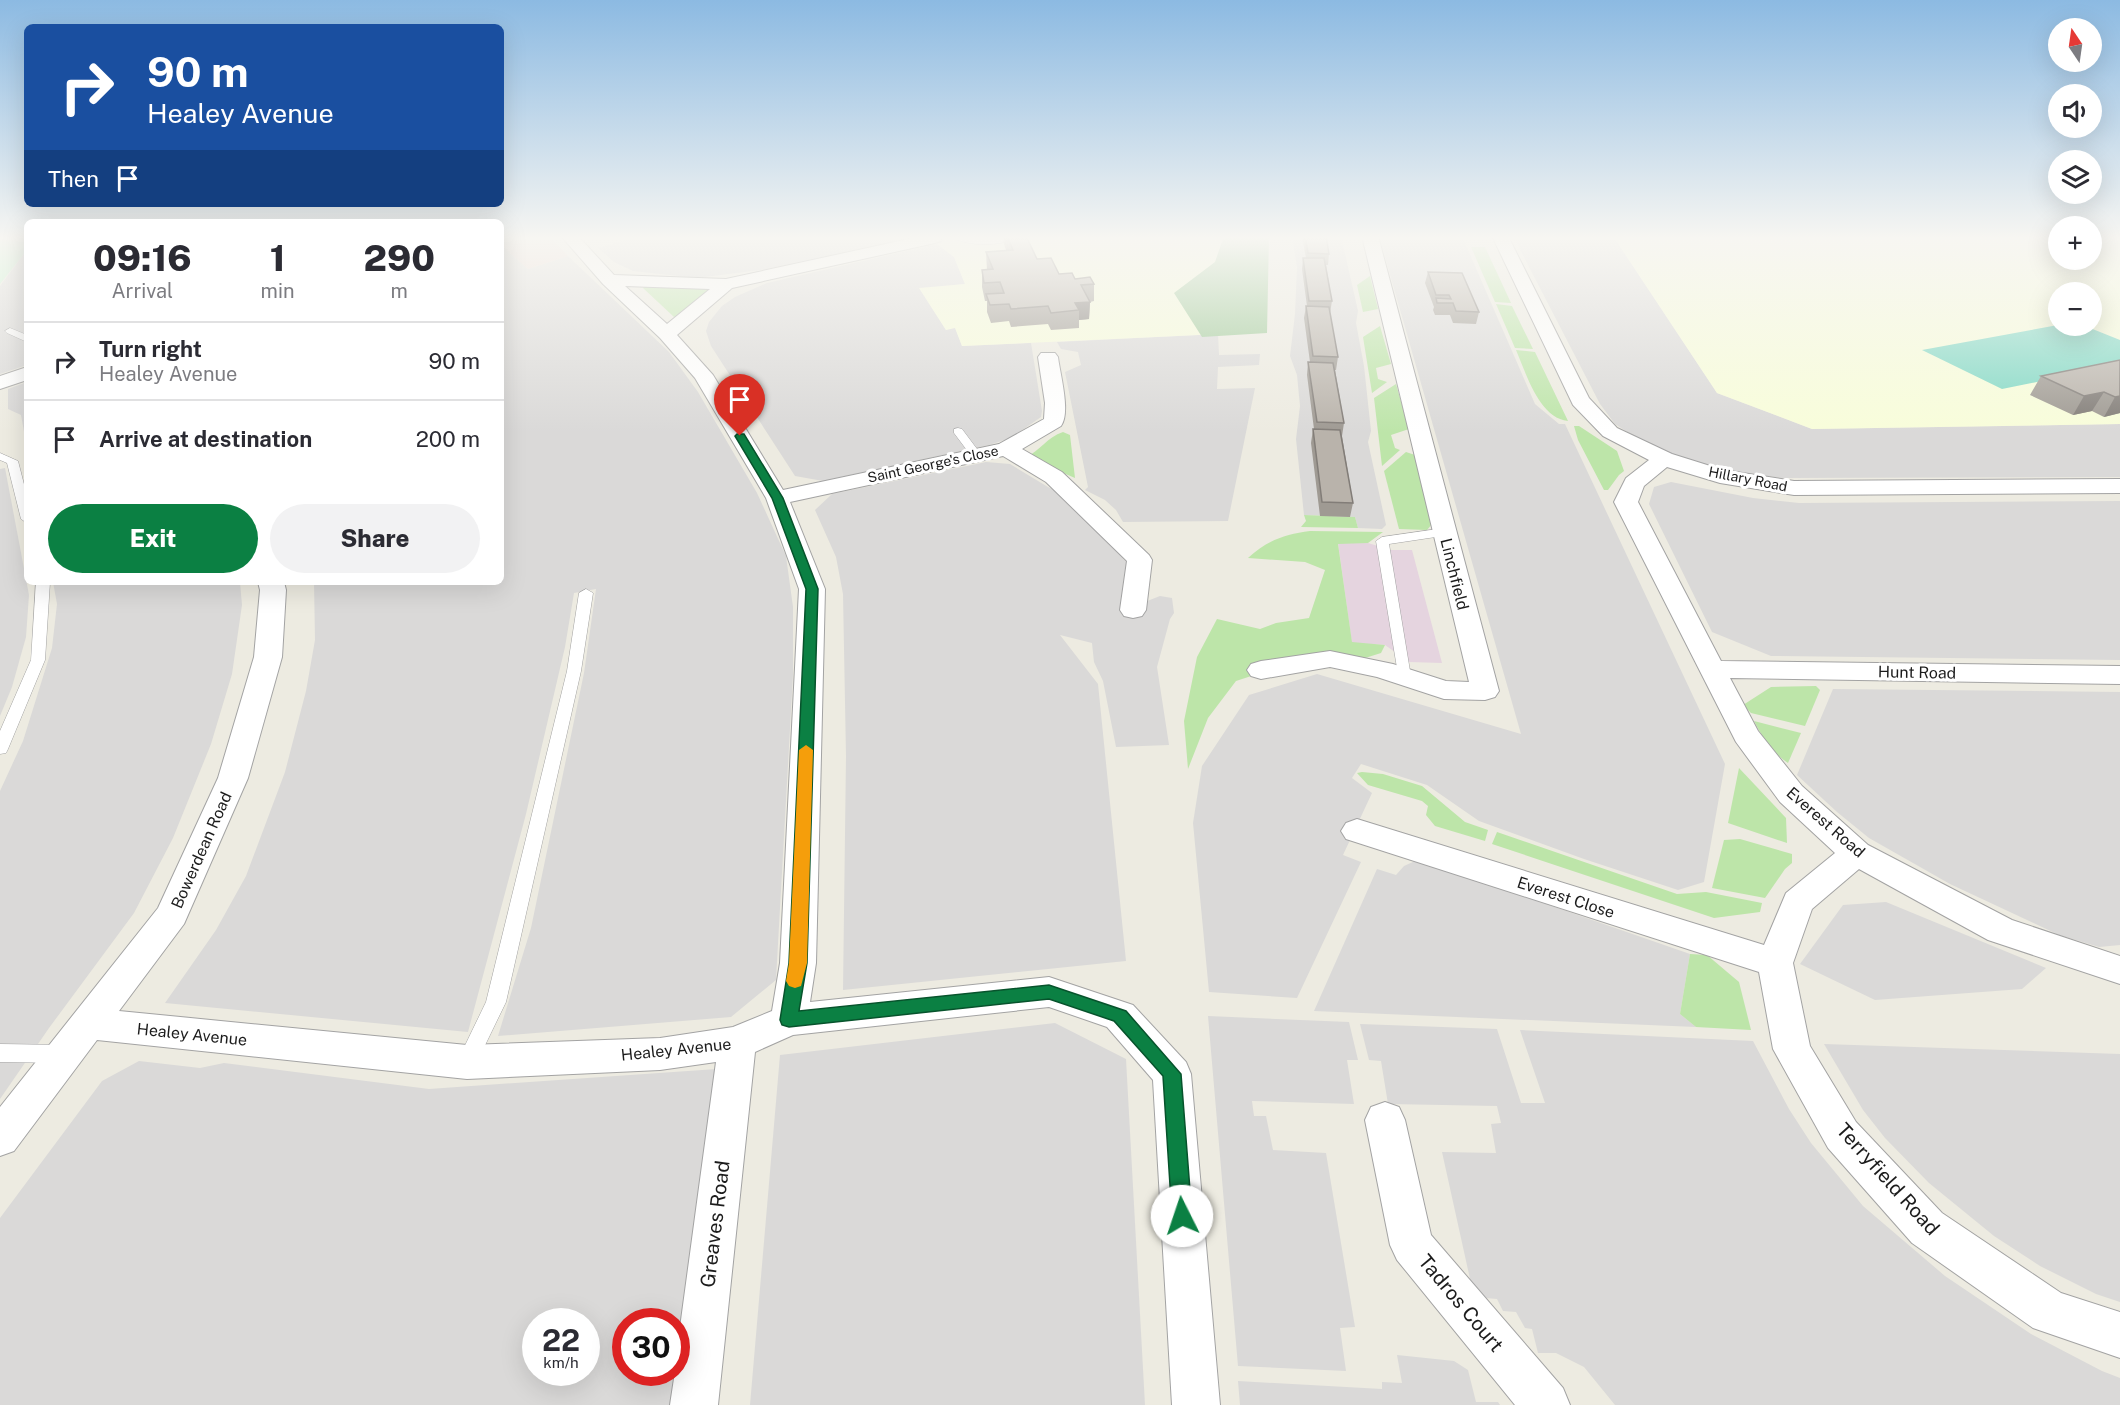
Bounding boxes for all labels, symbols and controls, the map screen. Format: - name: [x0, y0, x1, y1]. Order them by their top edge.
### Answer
- north arrow: [2048, 18, 2102, 72]
- map controls: [2048, 18, 2102, 336]
- text: 90 m: [147, 47, 249, 96]
- icon: right: [48, 48, 126, 126]
- button: sound: [2048, 84, 2102, 138]
- text: Healey Avenue: [147, 97, 334, 129]
- button: layers: [2048, 150, 2102, 204]
- icon: arrive: [111, 162, 144, 195]
- text: Then: [48, 166, 99, 192]
- button: +: [2048, 216, 2102, 270]
- text: 09:16: [93, 237, 192, 279]
- text: 1: [270, 237, 285, 279]
- text: 290: [364, 237, 435, 279]
- text: Arrival: [111, 279, 173, 303]
- text: min: [261, 279, 295, 303]
- text: m: [391, 279, 408, 303]
- button: −: [2048, 282, 2102, 336]
- text: Turn right: [99, 336, 202, 362]
- icon: right: [48, 345, 81, 378]
- text: 90 m: [429, 348, 480, 374]
- text: Healey Avenue: [99, 362, 237, 386]
- pin: [714, 374, 765, 436]
- icon: arrive: [723, 383, 756, 416]
- icon: arrive: [48, 423, 81, 456]
- text: Arrive at destination: [99, 426, 312, 452]
- text: 200 m: [416, 426, 480, 452]
- street label: Saint George's Close: [866, 442, 1000, 486]
- street label: Hillary Road: [1707, 464, 1789, 494]
- button: Exit: [48, 504, 258, 573]
- button: Share: [270, 504, 480, 573]
- street label: Linchfield: [1436, 536, 1473, 612]
- street label: Hunt Road: [1878, 662, 1956, 683]
- street label: Everest Road: [1783, 783, 1869, 862]
- street label: Bowerdean Road: [167, 789, 236, 911]
- street label: Everest Close: [1515, 873, 1617, 922]
- street label: Healey Avenue: [136, 1019, 248, 1050]
- street label: Healey Avenue: [620, 1034, 732, 1065]
- street label: Terryfield Road: [1831, 1118, 1945, 1240]
- street label: Greaves Road: [695, 1159, 735, 1289]
- position arrow: [1150, 1184, 1214, 1248]
- street label: Tadros Court: [1413, 1249, 1509, 1357]
- speed limit sign: 30: [612, 1308, 690, 1386]
- text: 22: [542, 1322, 580, 1358]
- text: km/h: [543, 1354, 579, 1371]

